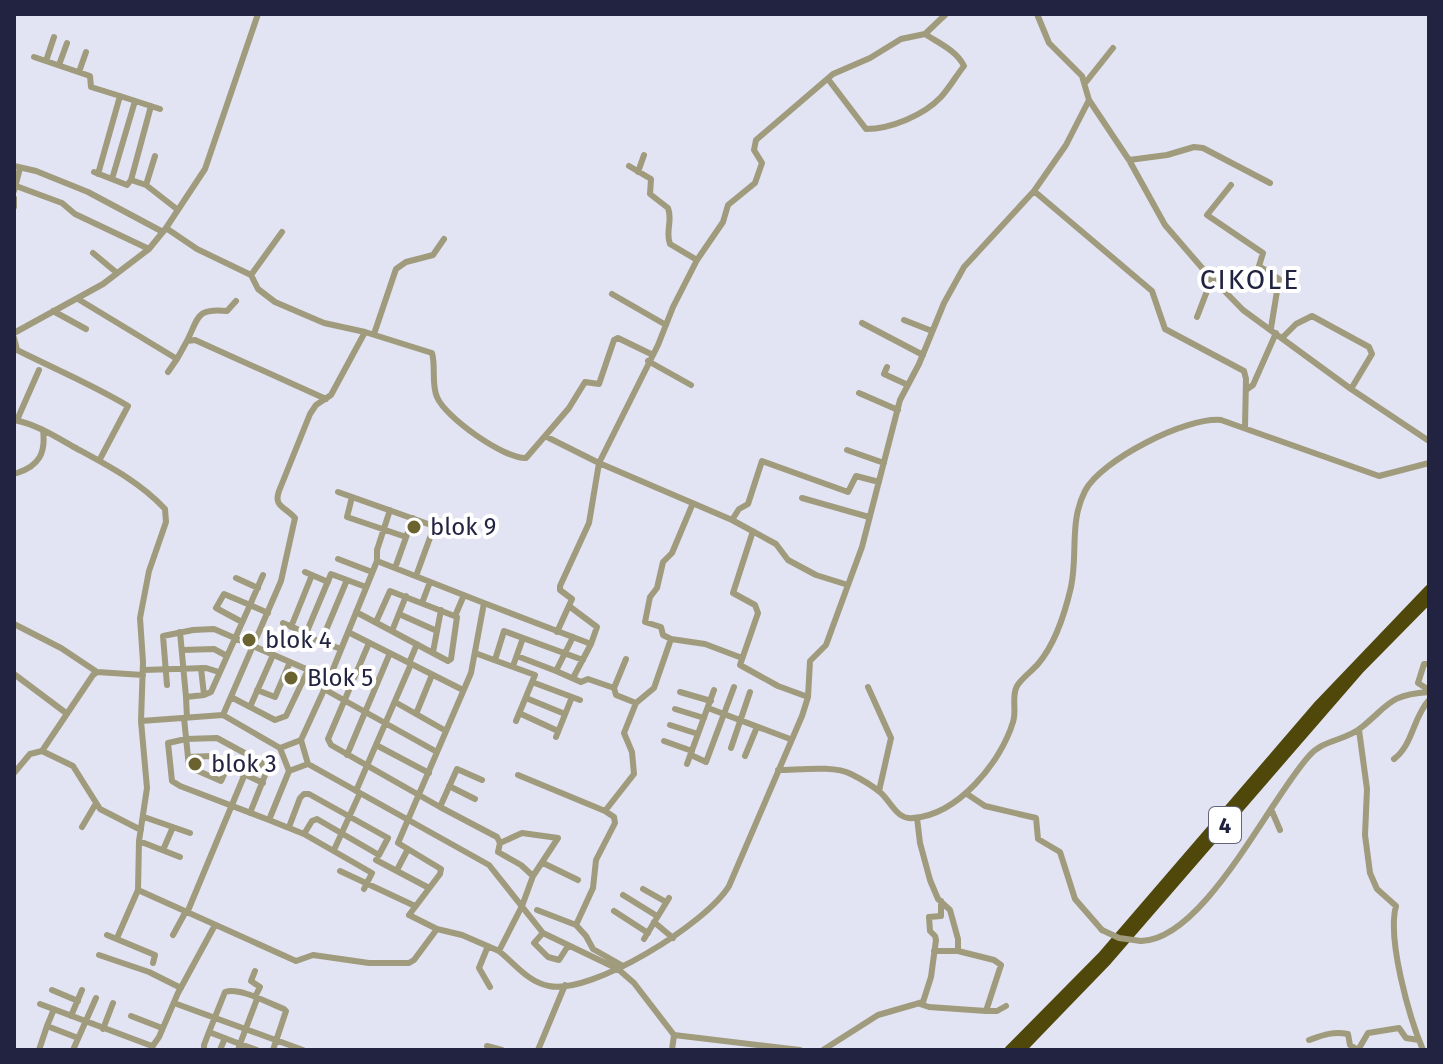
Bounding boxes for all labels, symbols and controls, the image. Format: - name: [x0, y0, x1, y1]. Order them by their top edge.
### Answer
- district label: CIKOLE: [1200, 263, 1300, 296]
- place label: blok 9: [430, 513, 496, 541]
- marker: blok 9: [405, 518, 423, 536]
- place label: blok 4: [265, 626, 332, 654]
- marker: blok 4: [240, 631, 258, 649]
- place label: Blok 5: [307, 664, 373, 692]
- marker: Blok 5: [282, 669, 300, 687]
- place label: blok 3: [211, 750, 277, 778]
- marker: blok 3: [186, 755, 204, 773]
- road number: 4: [1209, 807, 1241, 843]

